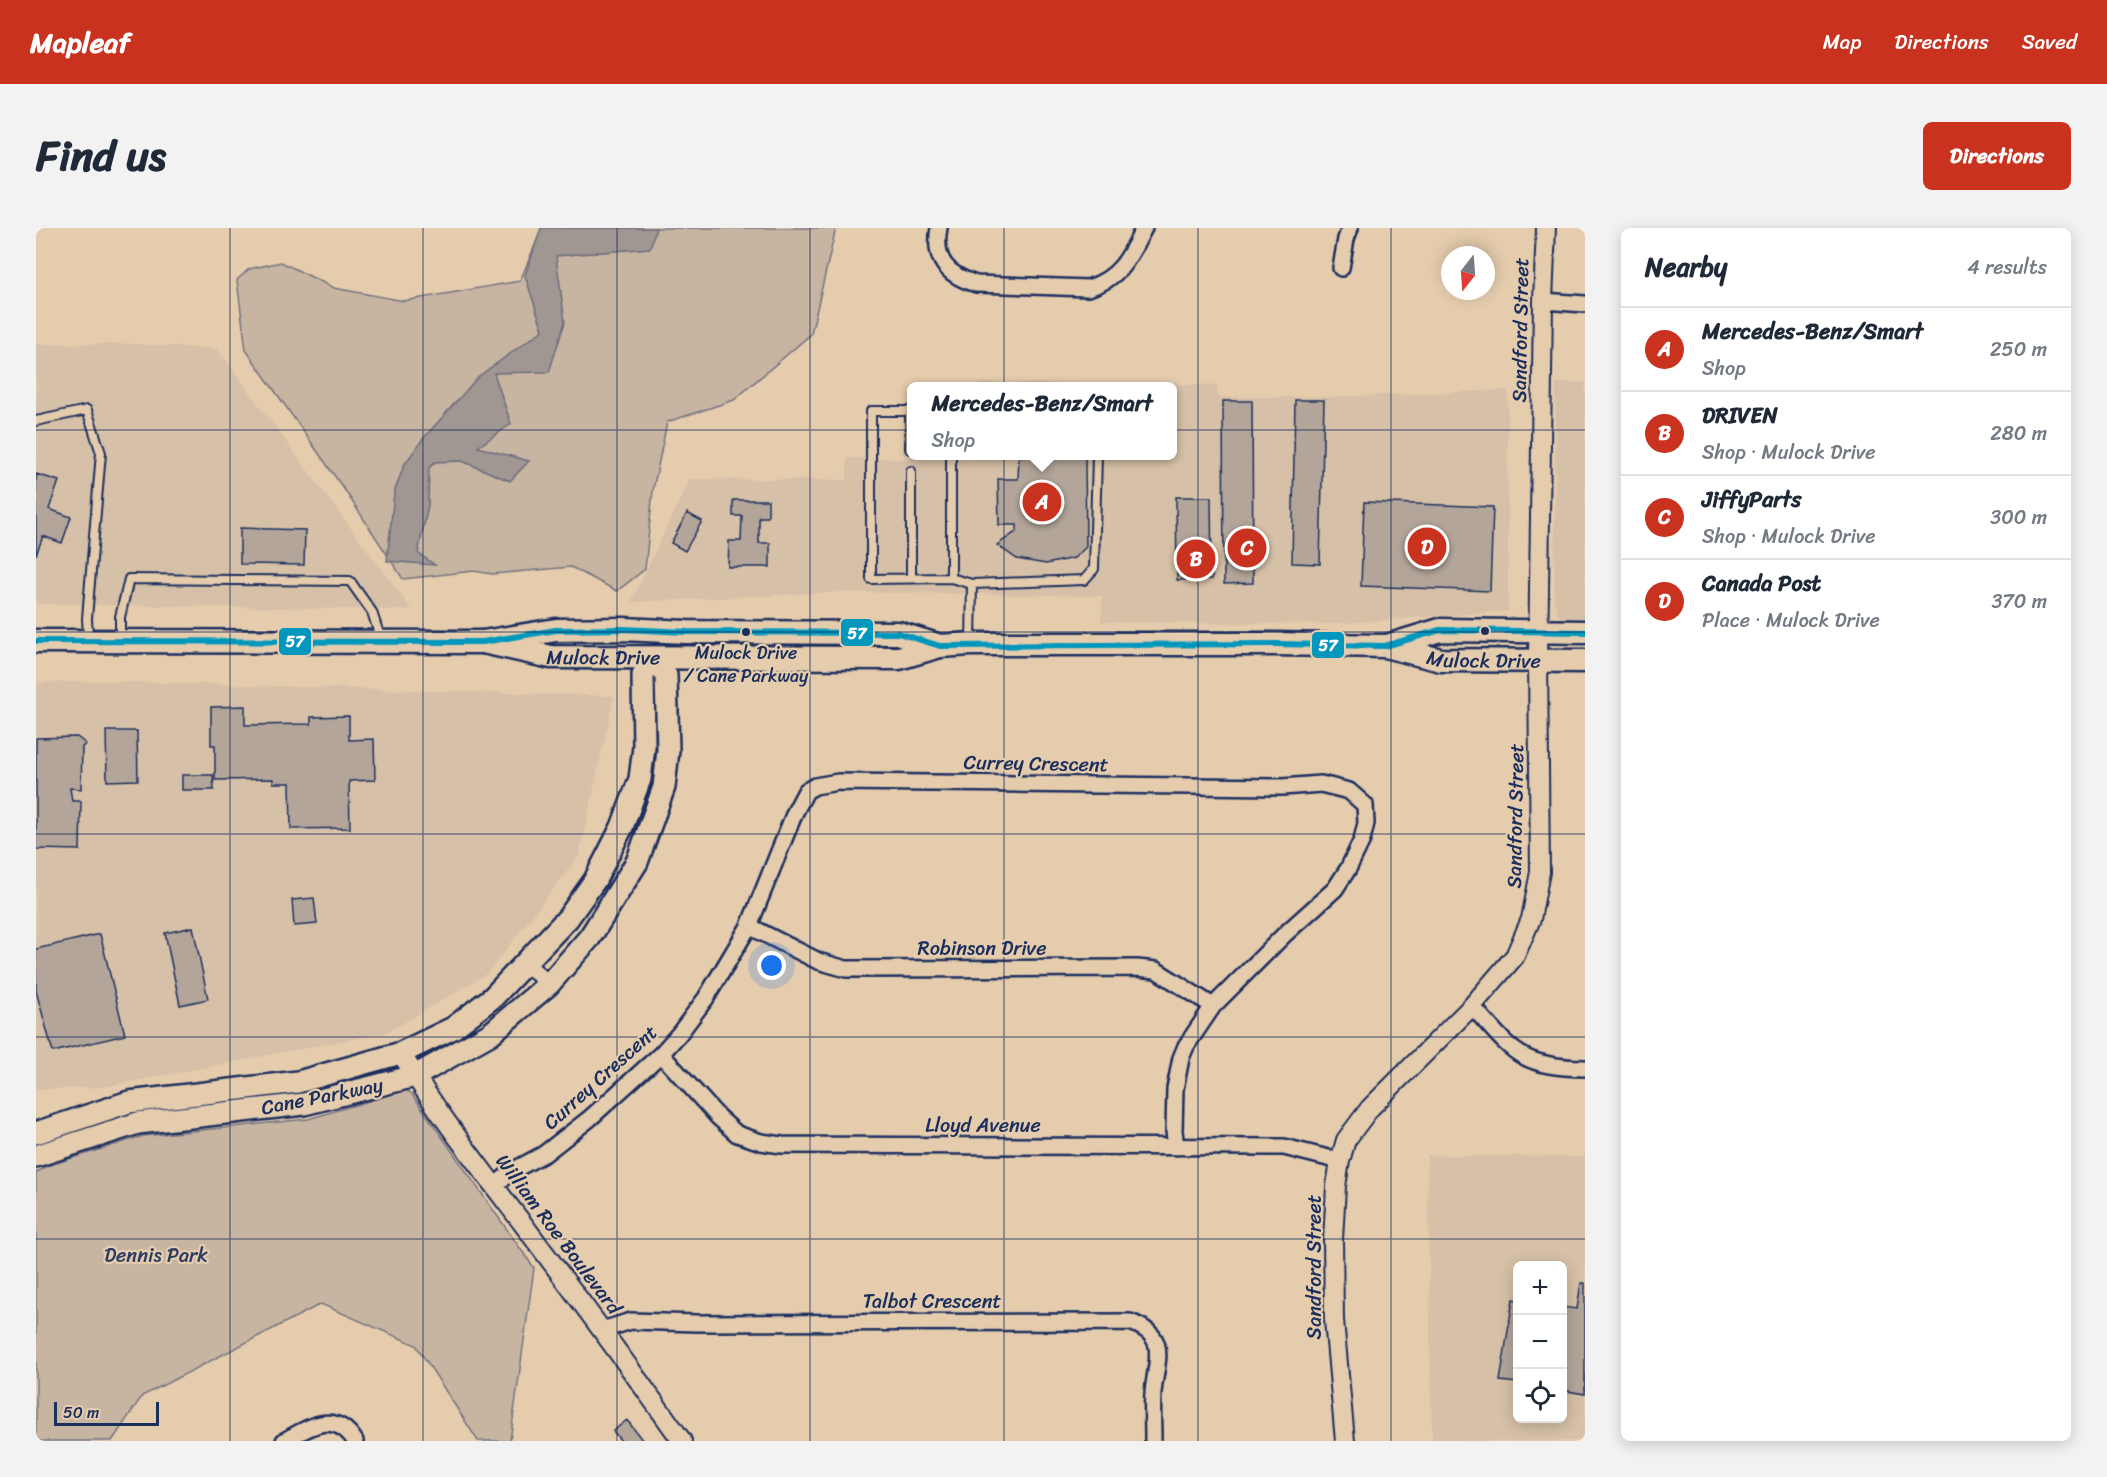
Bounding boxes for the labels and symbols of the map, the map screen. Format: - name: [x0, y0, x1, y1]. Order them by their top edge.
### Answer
- north arrow: [1441, 246, 1495, 300]
- street label: Sandford Street: [1502, 257, 1539, 403]
- pin: A: [1022, 480, 1062, 524]
- pin: D: [1408, 524, 1446, 570]
- pin: C: [1228, 526, 1266, 570]
- pin: B: [1176, 536, 1216, 582]
- line badge: 57: [840, 618, 874, 647]
- text: 57: [848, 619, 868, 648]
- unlabelled marker: [1479, 625, 1491, 637]
- marker: Mulock Drive / Cane Parkway: [740, 626, 752, 638]
- line badge: 57: [278, 627, 312, 656]
- text: 57: [286, 627, 306, 656]
- line badge: 57: [1311, 631, 1345, 659]
- text: 57: [1319, 631, 1339, 660]
- place label: Mulock Drive / Cane Parkway: [684, 637, 809, 692]
- street label: Mulock Drive: [546, 640, 660, 675]
- street label: Mulock Drive: [1423, 640, 1541, 679]
- street label: Sandford Street: [1497, 743, 1534, 889]
- street label: Currey Crescent: [963, 745, 1109, 782]
- street label: Robinson Drive: [918, 931, 1046, 966]
- your location: [757, 951, 786, 980]
- street label: Currey Crescent: [535, 1016, 666, 1139]
- street label: Cane Parkway: [258, 1067, 387, 1125]
- street label: Lloyd Avenue: [925, 1108, 1041, 1143]
- street label: William Roe Boulevard: [486, 1146, 632, 1323]
- street label: Sandford Street: [1297, 1194, 1332, 1339]
- park label: Dennis Park: [104, 1238, 208, 1273]
- street label: Talbot Crescent: [863, 1284, 1001, 1319]
- scale bar: [54, 1399, 159, 1426]

